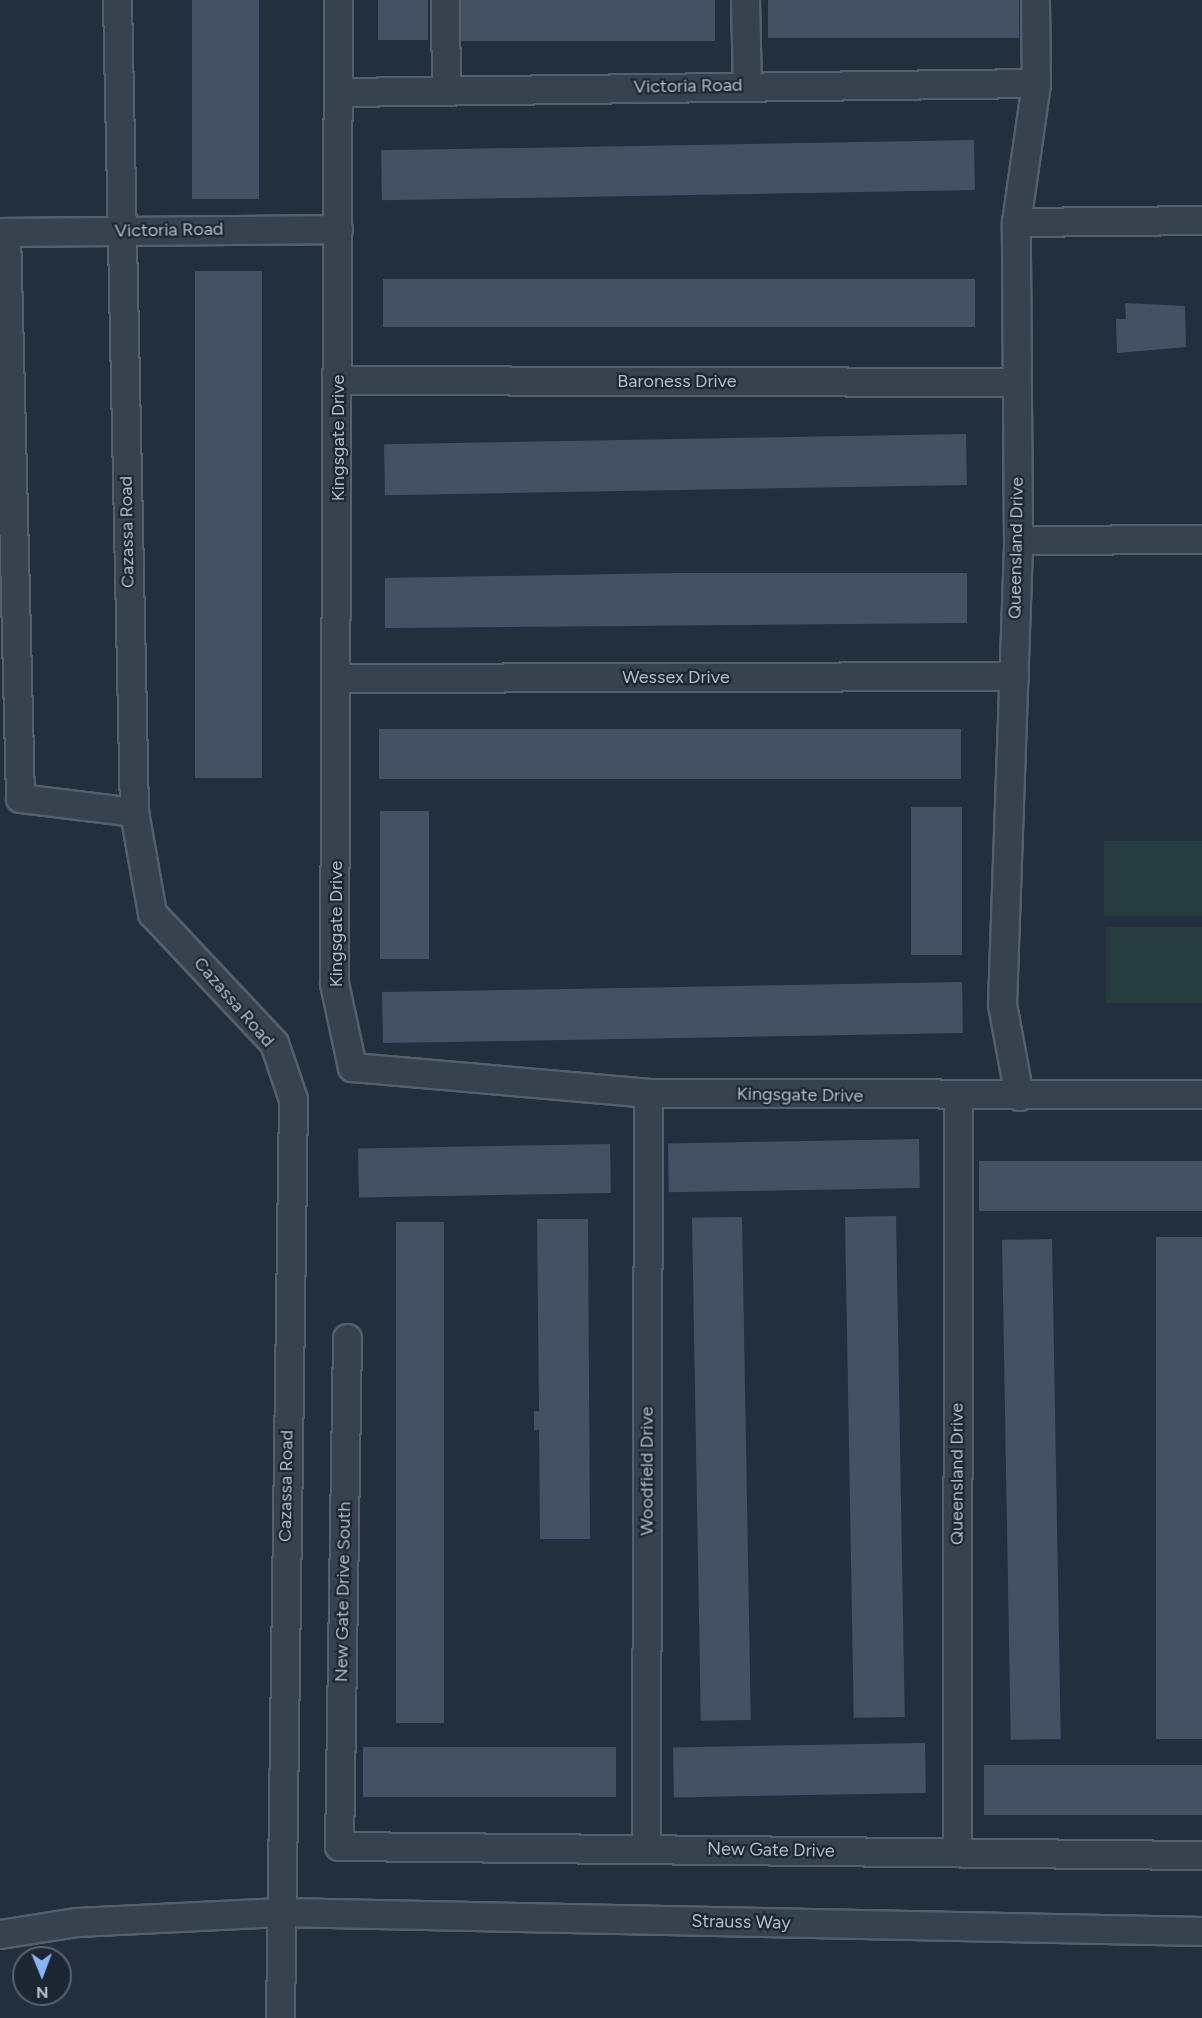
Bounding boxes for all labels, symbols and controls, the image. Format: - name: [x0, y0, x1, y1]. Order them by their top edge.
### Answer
- street label: Victoria Road: [633, 74, 743, 98]
- street label: Victoria Road: [114, 218, 224, 242]
- street label: Baroness Drive: [617, 370, 737, 392]
- street label: Kingsgate Drive: [327, 375, 349, 501]
- street label: Cazassa Road: [115, 476, 139, 588]
- street label: Queensland Drive: [1004, 477, 1028, 619]
- street label: Wessex Drive: [622, 666, 730, 688]
- street label: Kingsgate Drive: [325, 861, 347, 987]
- street label: Cazassa Road: [189, 953, 279, 1051]
- street label: Kingsgate Drive: [737, 1083, 863, 1107]
- street label: Queensland Drive: [946, 1403, 968, 1545]
- street label: Woodfield Drive: [636, 1406, 658, 1536]
- street label: Cazassa Road: [274, 1430, 298, 1542]
- street label: New Gate Drive South: [331, 1502, 355, 1682]
- street label: New Gate Drive: [707, 1838, 835, 1862]
- street label: Strauss Way: [691, 1910, 791, 1934]
- north arrow: [12, 1946, 72, 2006]
- text: N: [36, 1983, 49, 2002]

